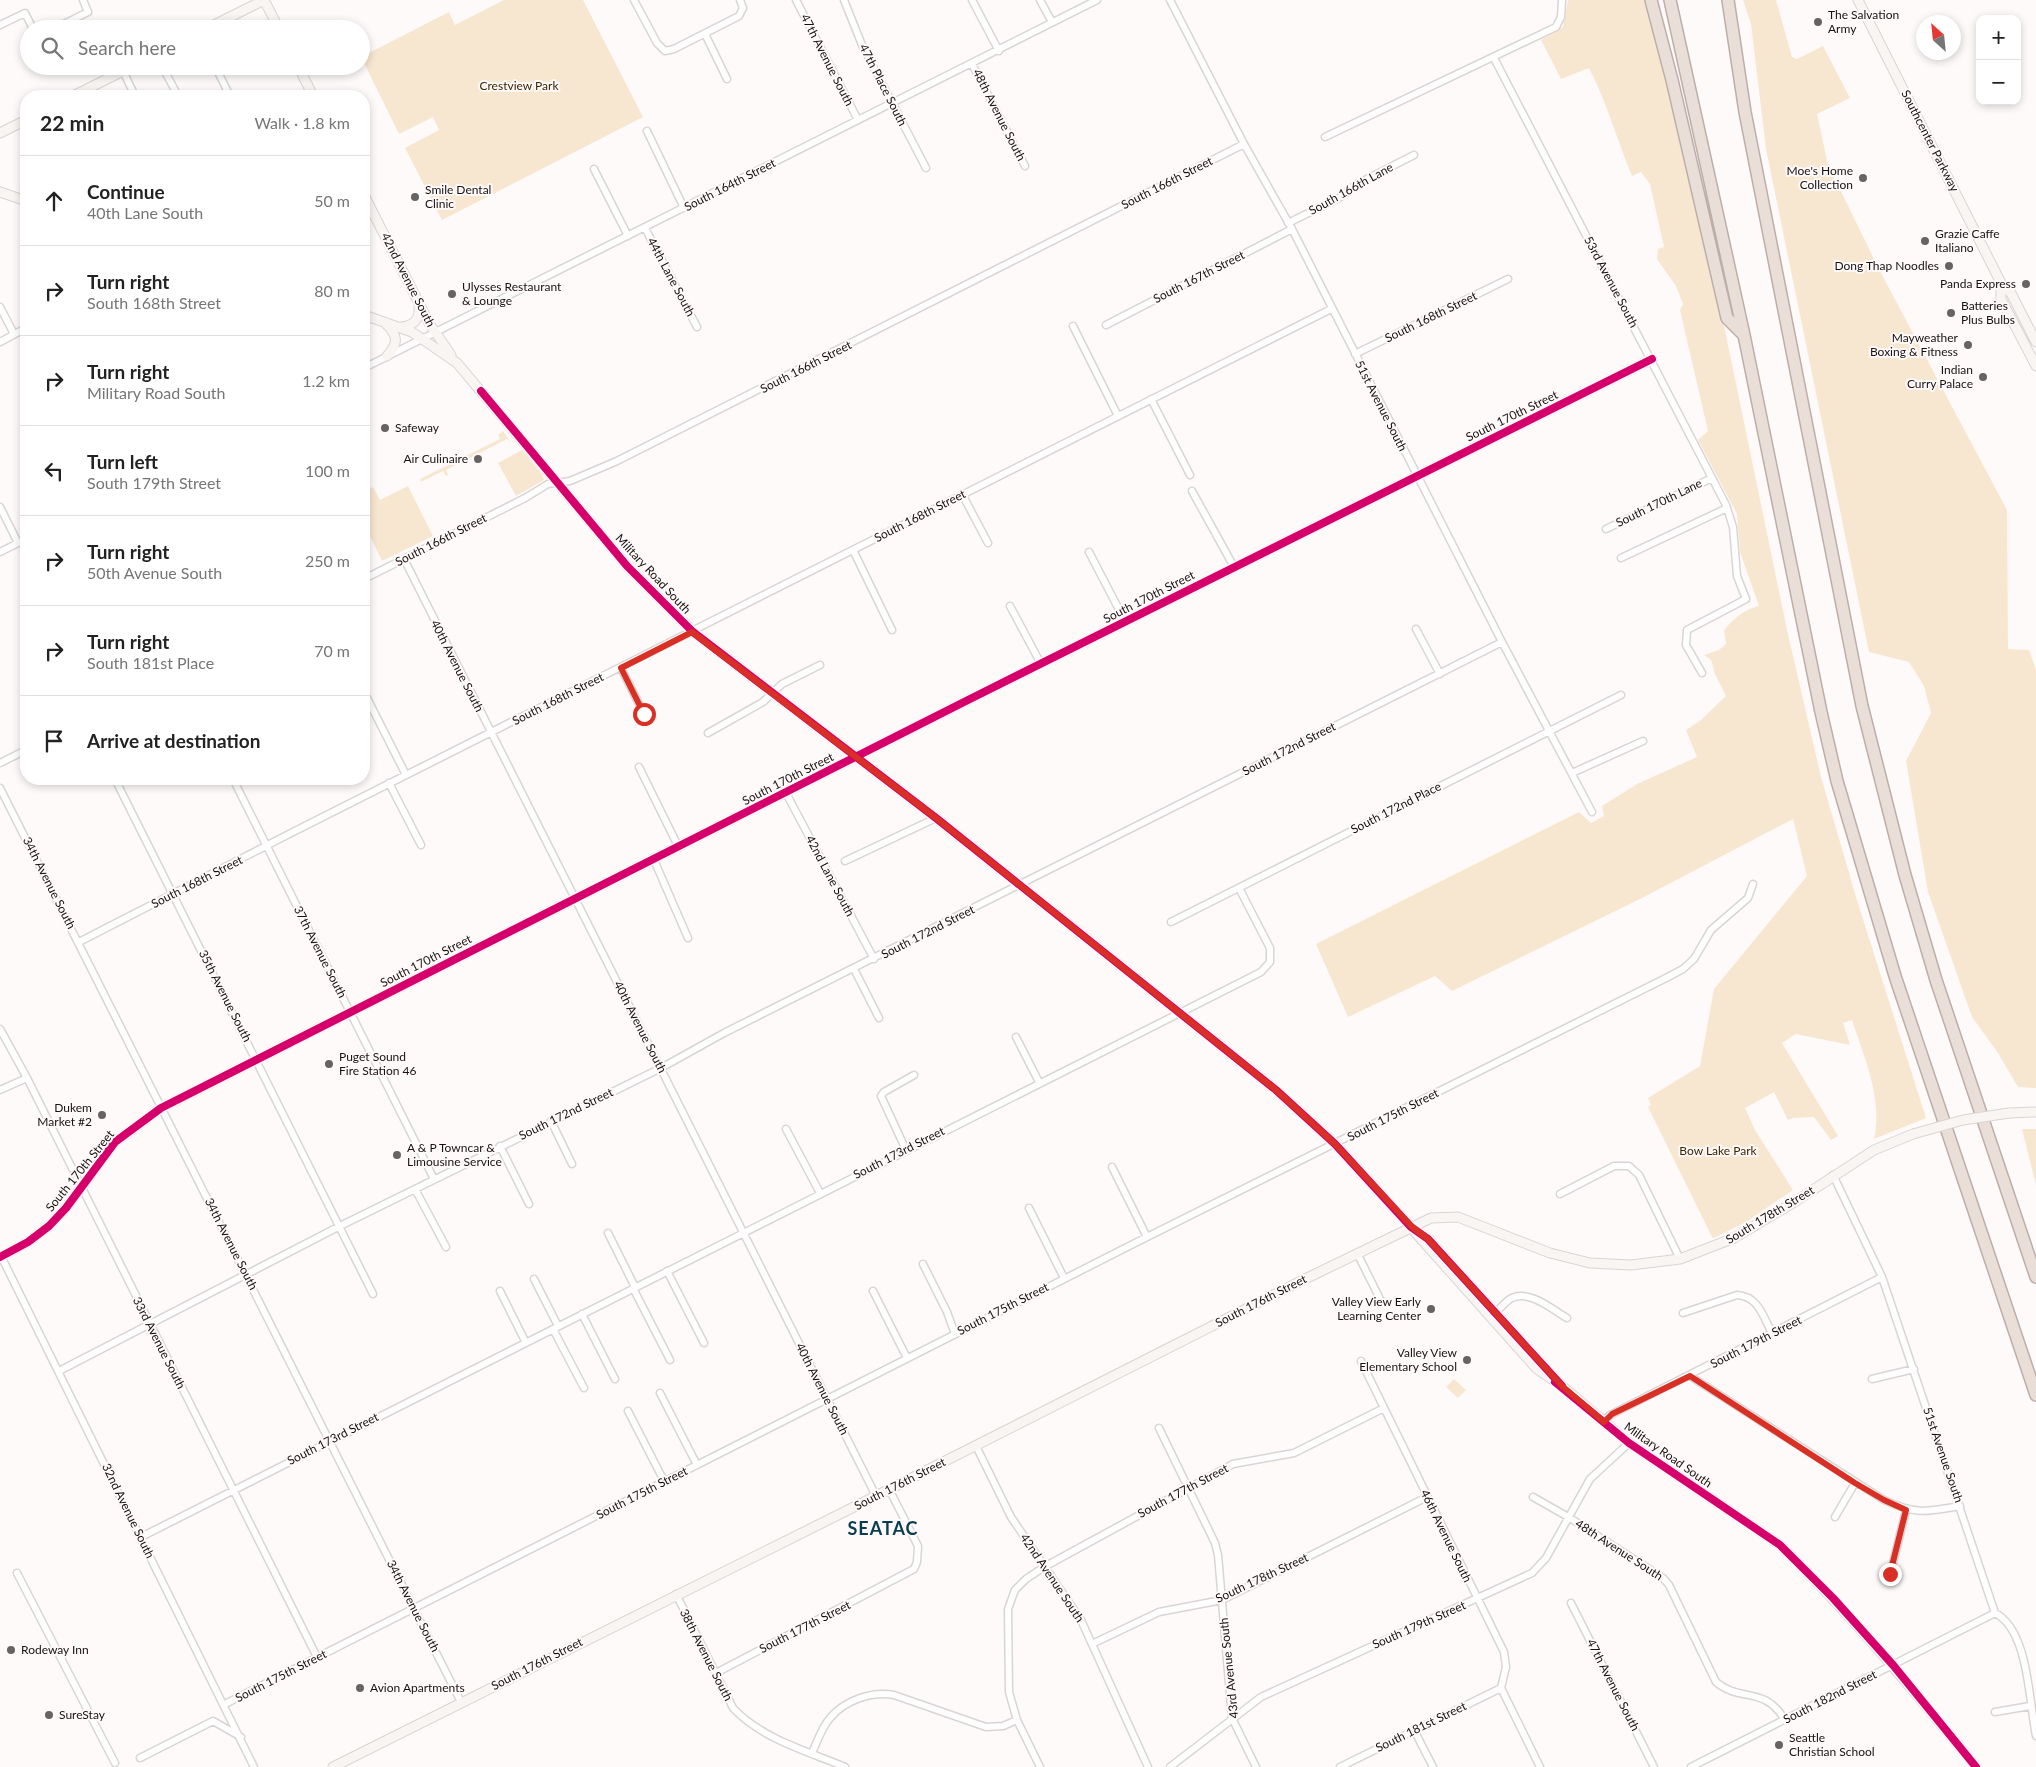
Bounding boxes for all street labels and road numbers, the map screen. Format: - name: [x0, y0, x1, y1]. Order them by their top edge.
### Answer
- street label: 47th Avenue South: [798, 11, 857, 108]
- street label: 47th Place South: [856, 41, 911, 128]
- street label: 48th Avenue South: [970, 66, 1029, 163]
- street label: Southcenter Parkway: [1898, 87, 1963, 195]
- street label: South 166th Street: [1119, 153, 1216, 212]
- street label: South 164th Street: [682, 155, 779, 214]
- street label: South 166th Lane: [1306, 159, 1396, 218]
- street label: 42nd Avenue South: [378, 230, 439, 329]
- street label: 53rd Avenue South: [1581, 234, 1642, 330]
- street label: 44th Lane South: [644, 235, 699, 319]
- street label: South 167th Street: [1151, 247, 1248, 306]
- street label: South 168th Street: [1382, 287, 1480, 345]
- street label: South 166th Street: [758, 337, 855, 396]
- street label: 51st Avenue South: [1352, 358, 1411, 454]
- street label: South 170th Street: [1463, 386, 1561, 444]
- street label: South 170th Lane: [1613, 475, 1704, 530]
- street label: South 168th Street: [872, 486, 969, 545]
- street label: South 166th Street: [393, 510, 490, 569]
- street label: Military Road South: [612, 531, 694, 617]
- street label: South 170th Street: [1101, 567, 1198, 626]
- street label: 40th Avenue South: [428, 617, 487, 714]
- street label: South 168th Street: [510, 669, 607, 728]
- street label: South 172nd Street: [1239, 718, 1339, 779]
- street label: South 170th Street: [740, 749, 837, 808]
- street label: South 172nd Place: [1348, 778, 1443, 837]
- street label: 42nd Lane South: [803, 833, 858, 919]
- street label: 34th Avenue South: [20, 834, 79, 931]
- street label: South 168th Street: [149, 852, 246, 911]
- street label: South 172nd Street: [878, 901, 978, 962]
- street label: 37th Avenue South: [291, 903, 350, 1000]
- street label: South 170th Street: [378, 931, 475, 990]
- street label: 35th Avenue South: [196, 947, 255, 1044]
- street label: 40th Avenue South: [611, 978, 670, 1075]
- street label: South 172nd Street: [516, 1084, 616, 1143]
- street label: South 175th Street: [1345, 1085, 1442, 1144]
- street label: South 173rd Street: [851, 1123, 948, 1182]
- street label: South 170th Street: [42, 1126, 118, 1214]
- street label: South 178th Street: [1723, 1182, 1817, 1247]
- street label: 34th Avenue South: [202, 1195, 261, 1292]
- street label: South 176th Street: [1213, 1271, 1310, 1330]
- street label: South 175th Street: [955, 1279, 1052, 1338]
- street label: 33rd Avenue South: [130, 1294, 189, 1391]
- street label: South 179th Street: [1708, 1312, 1805, 1371]
- street label: 40th Avenue South: [793, 1340, 852, 1437]
- street label: 51st Avenue South: [1920, 1405, 1967, 1504]
- street label: South 173rd Street: [285, 1409, 382, 1468]
- street label: Military Road South: [1621, 1419, 1715, 1491]
- street label: South 176th Street: [852, 1454, 949, 1513]
- street label: South 177th Street: [1135, 1460, 1231, 1521]
- street label: 32nd Avenue South: [99, 1461, 158, 1561]
- street label: South 175th Street: [594, 1463, 691, 1522]
- street label: 46th Avenue South: [1417, 1487, 1475, 1585]
- street label: 48th Avenue South: [1573, 1516, 1666, 1583]
- street label: 42nd Avenue South: [1017, 1531, 1088, 1625]
- street label: South 178th Street: [1213, 1549, 1311, 1606]
- street label: 34th Avenue South: [384, 1557, 443, 1654]
- street label: South 177th Street: [757, 1597, 854, 1656]
- street label: South 179th Street: [1370, 1597, 1468, 1652]
- street label: 38th Avenue South: [677, 1606, 736, 1703]
- street label: 43rd Avenue South: [1216, 1617, 1241, 1719]
- street label: South 176th Street: [489, 1634, 586, 1693]
- street label: 47th Avenue South: [1584, 1636, 1643, 1733]
- street label: South 175th Street: [233, 1646, 330, 1705]
- street label: South 182nd Street: [1780, 1666, 1880, 1727]
- street label: South 181st Street: [1373, 1698, 1469, 1755]

